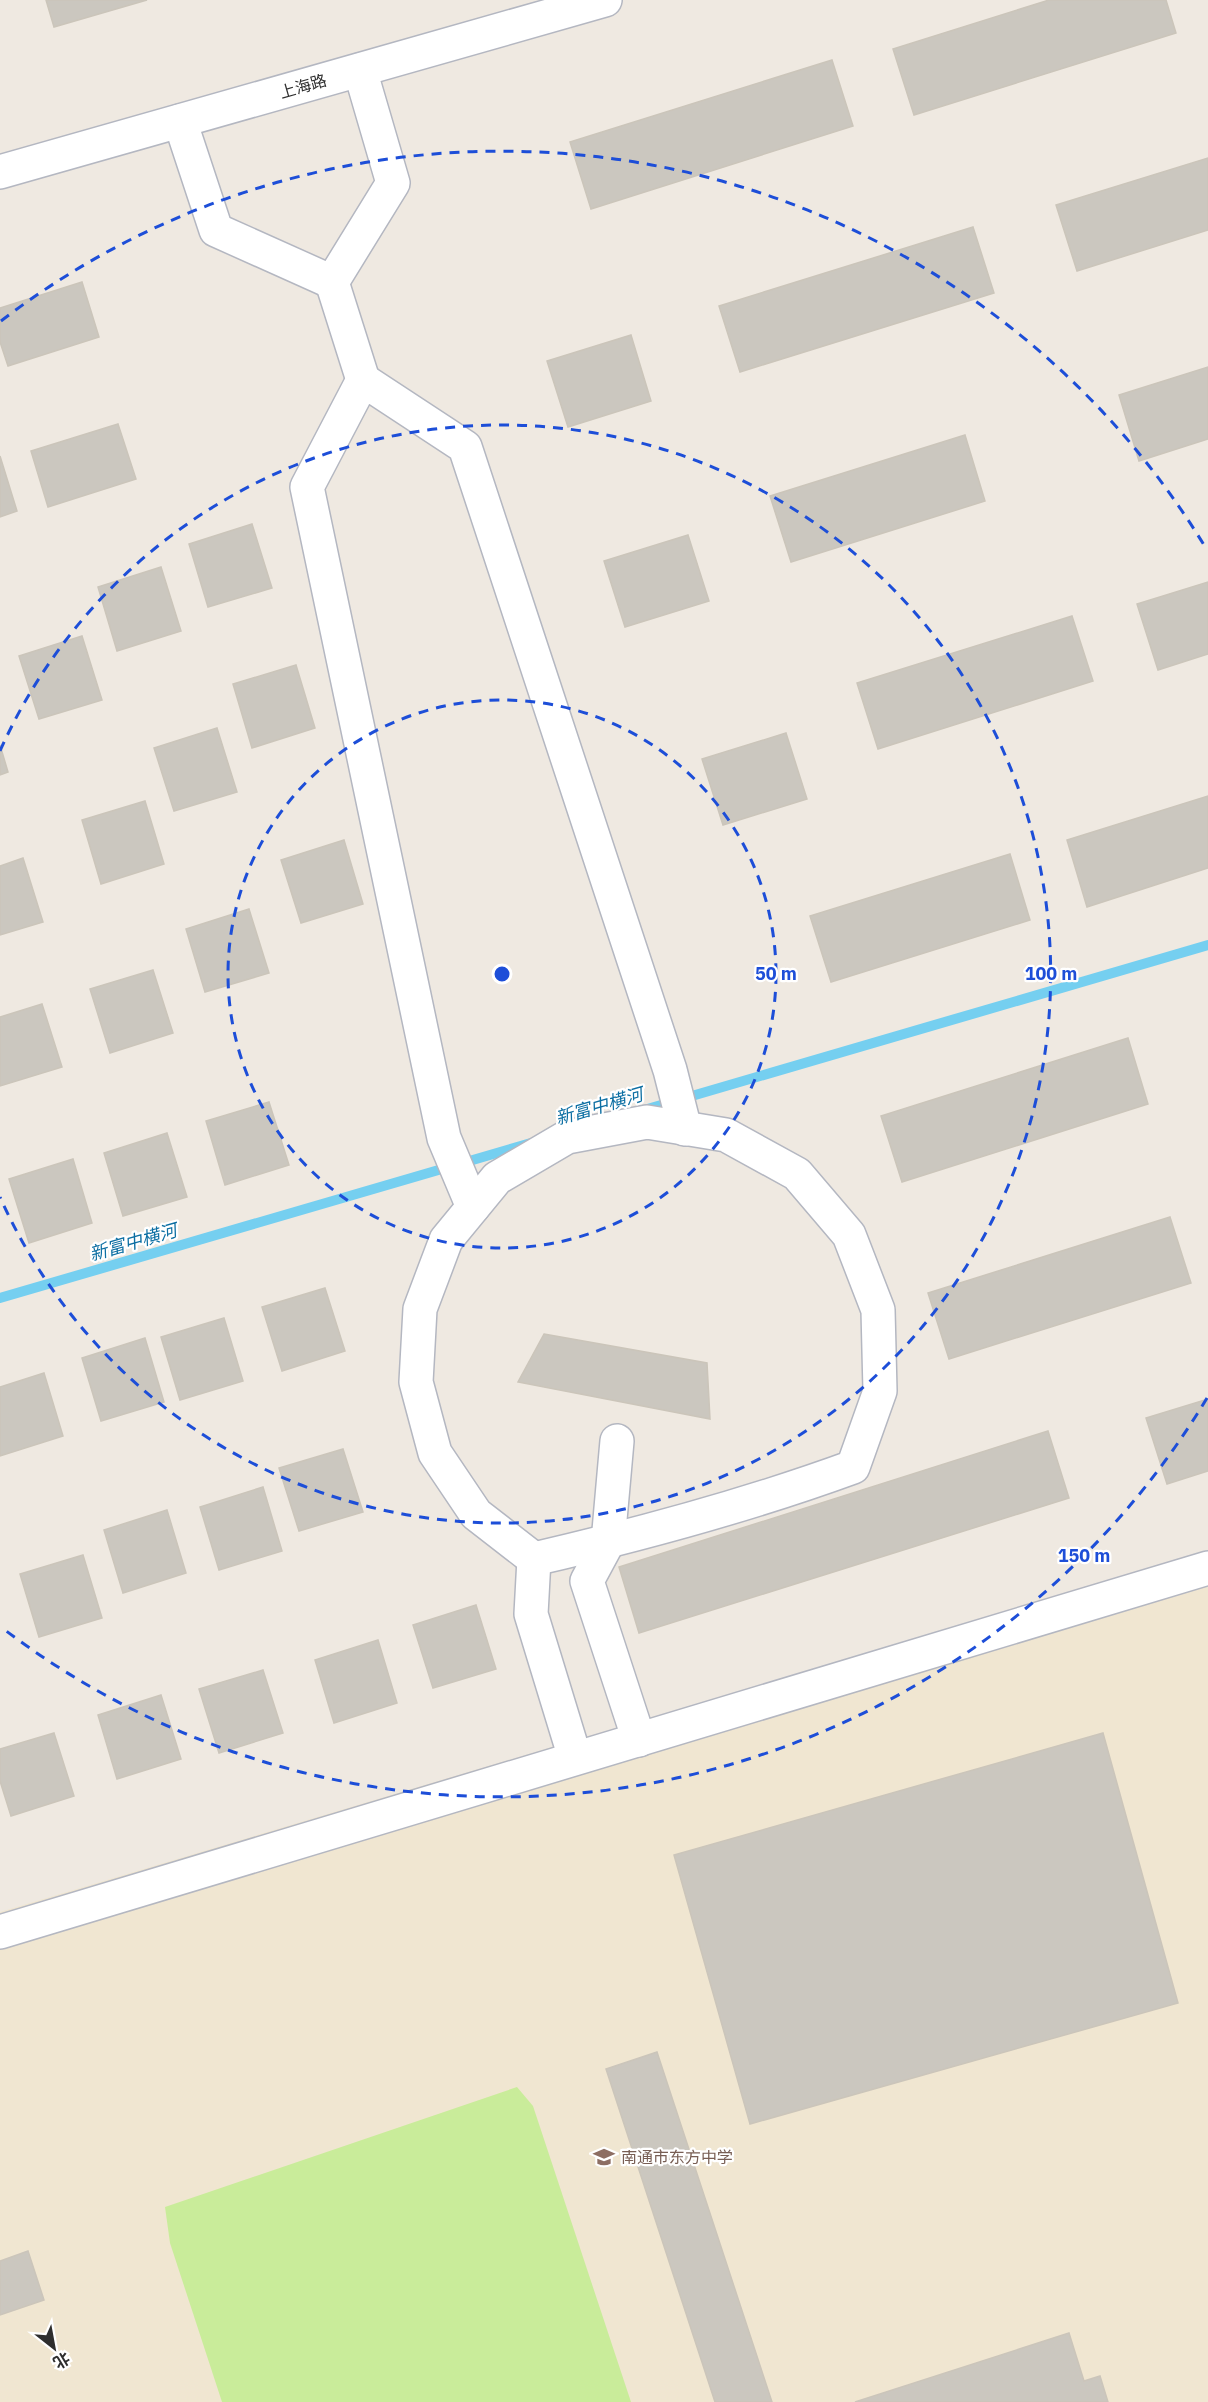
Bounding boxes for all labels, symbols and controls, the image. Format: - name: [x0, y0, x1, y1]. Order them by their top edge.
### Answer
- street label: 上海路: [277, 70, 329, 102]
- text: 50 m: [755, 962, 797, 985]
- text: 100 m: [1025, 962, 1077, 985]
- centre of rings: [492, 964, 512, 984]
- water label: 新富中横河: [553, 1082, 648, 1129]
- water label: 新富中横河: [87, 1218, 182, 1265]
- text: 150 m: [1058, 1544, 1110, 1567]
- school or university icon: 南通市东方中学: [592, 2145, 616, 2169]
- place label: 南通市东方中学: [621, 2147, 733, 2167]
- north arrow: [24, 2318, 84, 2378]
- text: 北: [50, 2348, 74, 2374]

